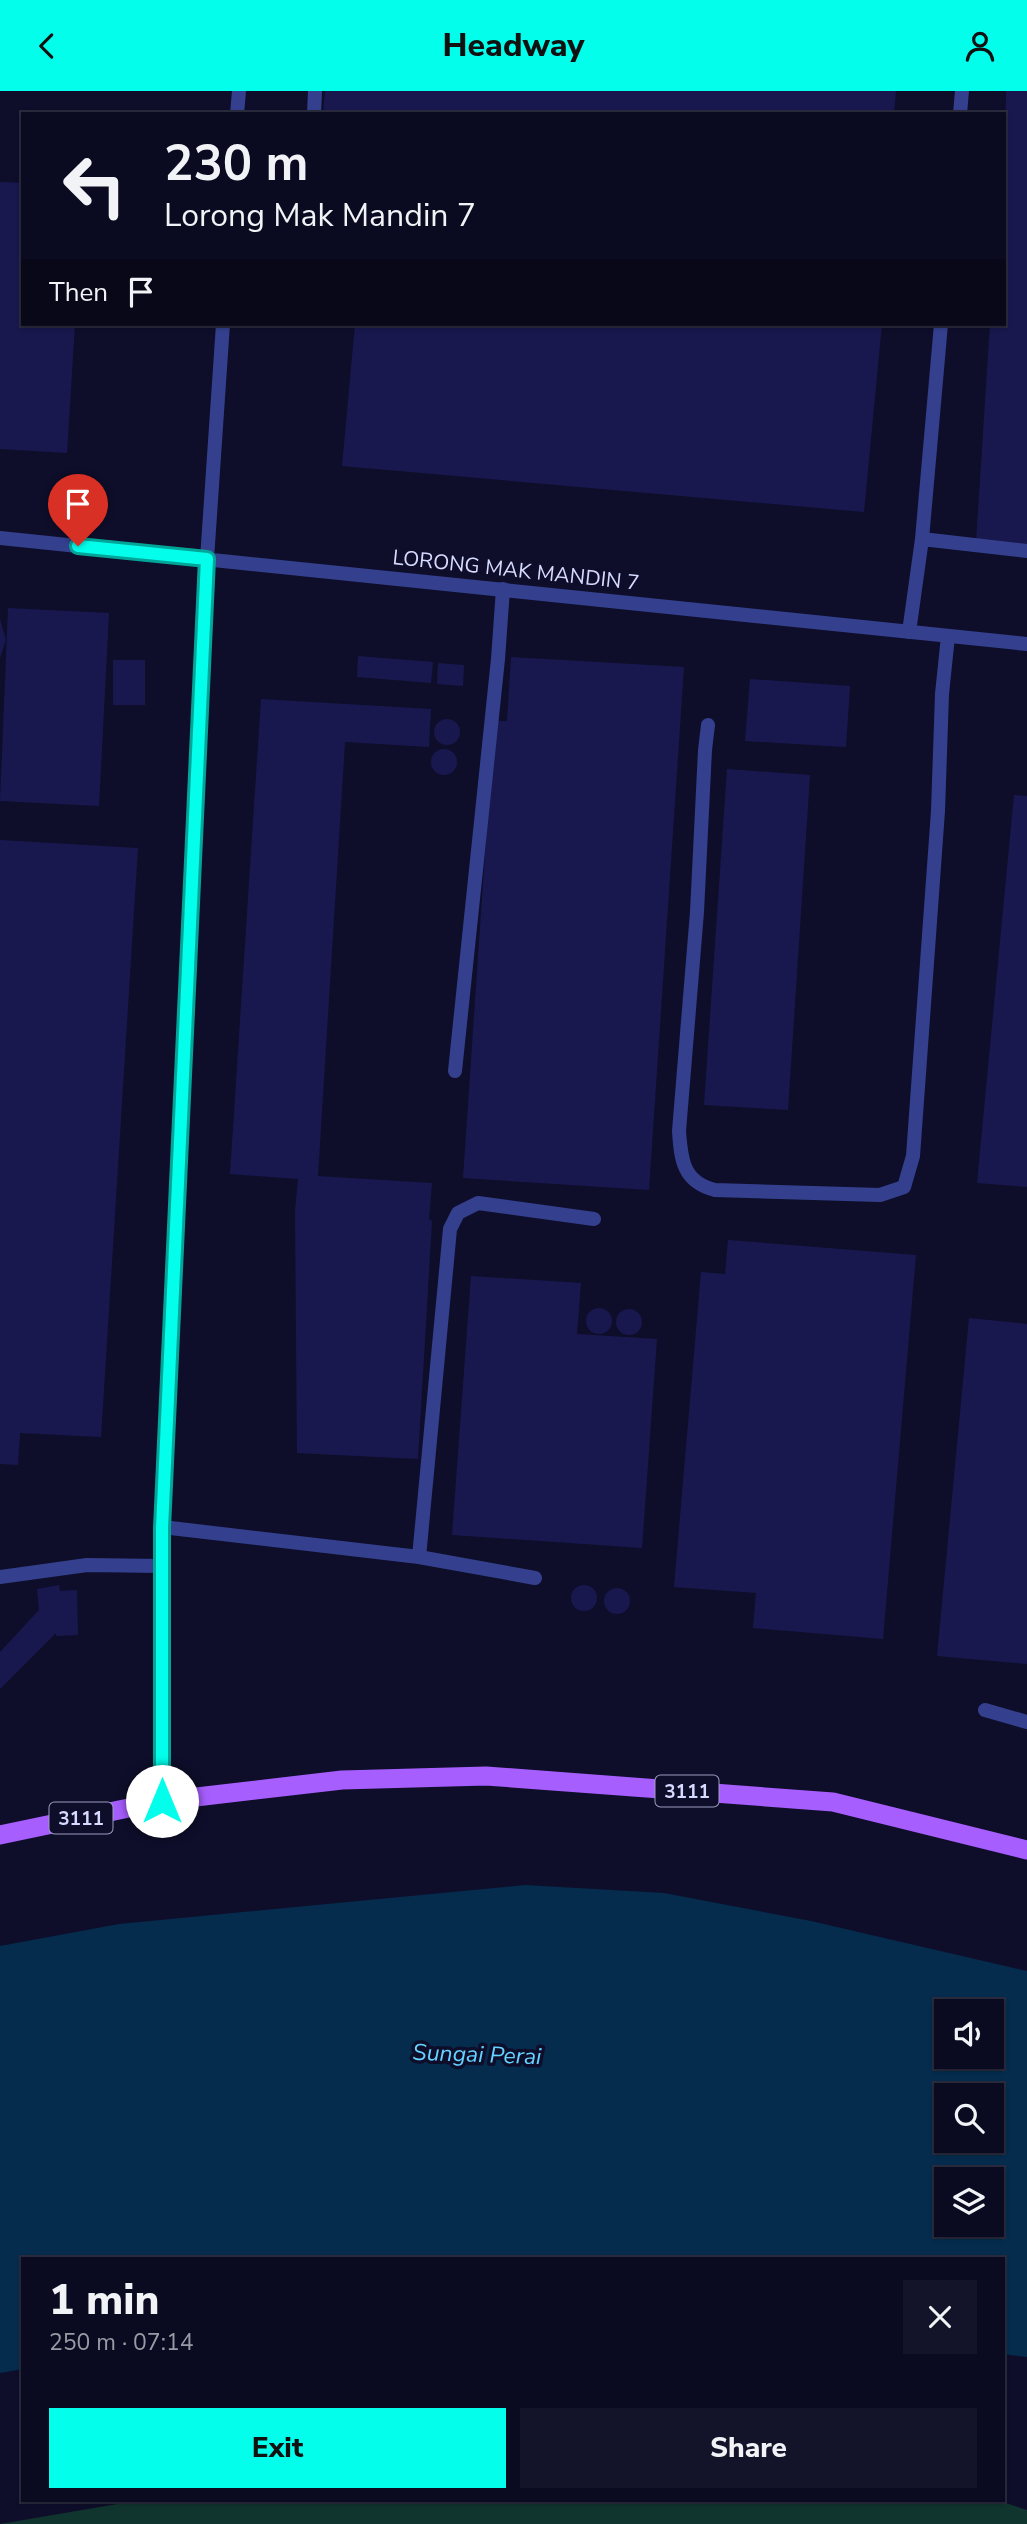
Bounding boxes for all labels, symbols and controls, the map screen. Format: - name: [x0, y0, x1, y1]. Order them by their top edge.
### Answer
- text: Headway: [443, 24, 584, 67]
- icon: back: [28, 27, 66, 65]
- icon: person: [961, 27, 999, 65]
- text: 230 m: [164, 130, 308, 197]
- icon: left: [49, 140, 140, 231]
- text: Lorong Mak Mandin 7: [164, 194, 476, 237]
- icon: arrive: [122, 273, 160, 311]
- text: Then: [49, 275, 108, 310]
- pin: [48, 474, 108, 546]
- icon: arrive: [59, 485, 97, 523]
- street label: LORONG MAK MANDIN 7: [391, 543, 641, 597]
- position arrow: [125, 1764, 199, 1838]
- road number: 3111: [656, 1775, 718, 1807]
- road number: 3111: [50, 1803, 112, 1833]
- map controls: [934, 1999, 1004, 2237]
- button: sound: [934, 1999, 1004, 2069]
- water label: Sungai Perai: [412, 2037, 543, 2072]
- button: search: [934, 2083, 1004, 2153]
- button: layers: [934, 2167, 1004, 2237]
- text: 1 min: [49, 2272, 159, 2329]
- button: close: [903, 2280, 977, 2354]
- text: 250 m · 07:14: [49, 2327, 194, 2358]
- button: Exit: [49, 2408, 506, 2488]
- button: Share: [520, 2408, 977, 2488]

